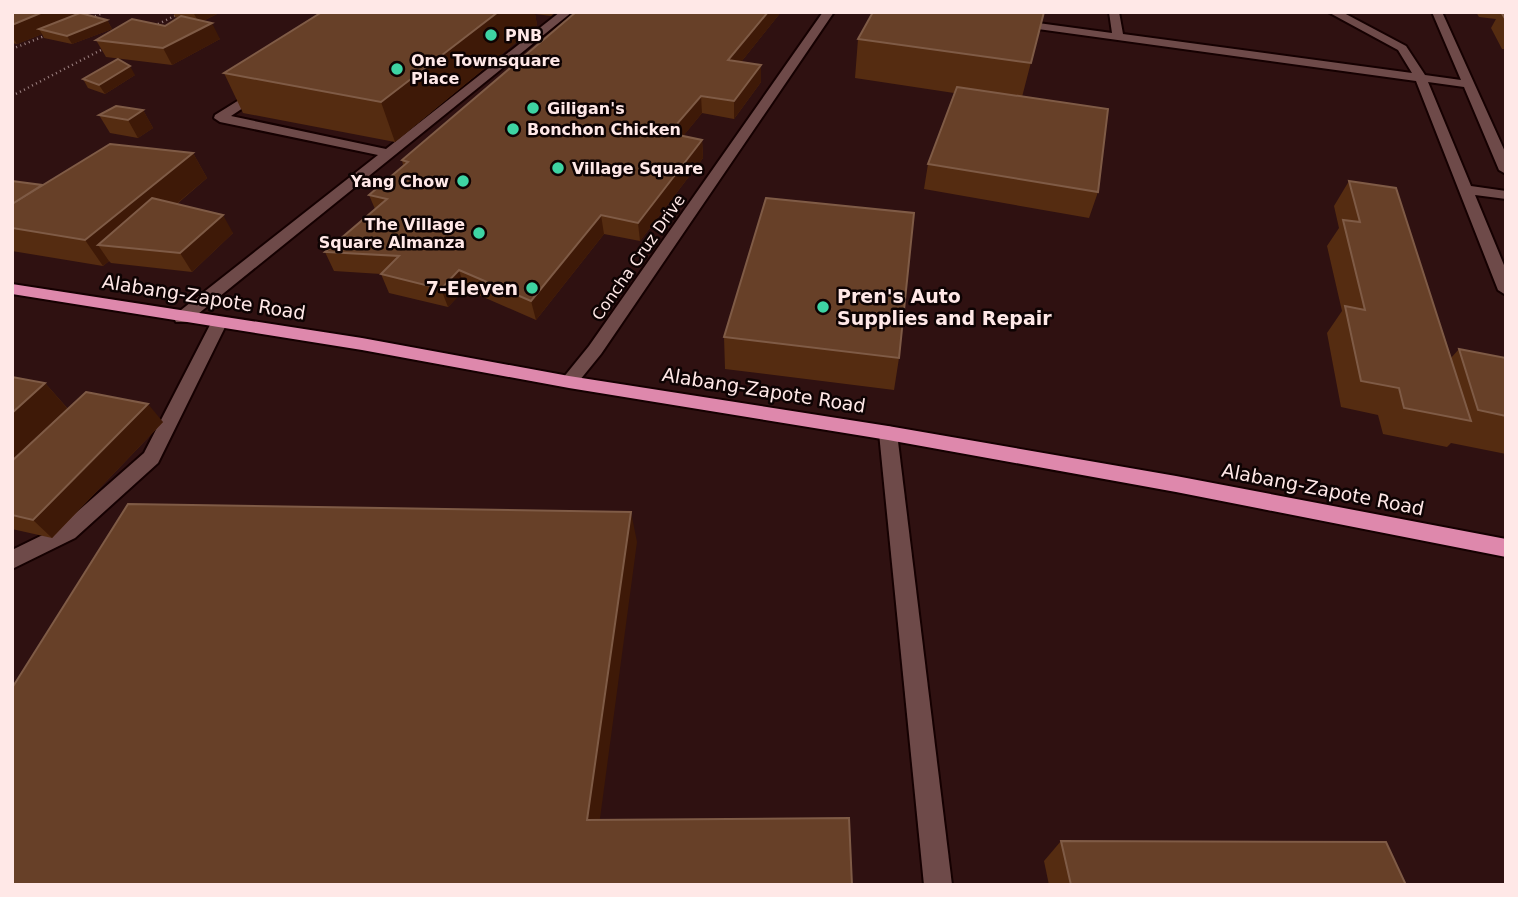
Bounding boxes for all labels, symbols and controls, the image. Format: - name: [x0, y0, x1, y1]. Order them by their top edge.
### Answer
- place label: PNB: [505, 26, 542, 45]
- marker: PNB: [483, 27, 499, 43]
- place label: One Townsquare Place: [411, 51, 560, 88]
- marker: One Townsquare Place: [389, 61, 405, 77]
- place label: Giligan's: [547, 99, 625, 118]
- marker: Giligan's: [525, 100, 541, 116]
- place label: Bonchon Chicken: [527, 120, 681, 139]
- marker: Bonchon Chicken: [505, 121, 521, 137]
- place label: Village Square: [572, 159, 703, 178]
- marker: Village Square: [550, 160, 566, 176]
- place label: Yang Chow: [350, 172, 449, 191]
- marker: Yang Chow: [455, 173, 471, 189]
- street label: Concha Cruz Drive: [588, 191, 689, 324]
- place label: The Village Square Almanza: [319, 215, 465, 252]
- marker: The Village Square Almanza: [471, 225, 487, 241]
- street label: Alabang-Zapote Road: [101, 270, 307, 324]
- place label: 7-Eleven: [426, 277, 518, 299]
- marker: 7-Eleven: [524, 280, 540, 296]
- place label: Pren's Auto Supplies and Repair: [837, 285, 1052, 329]
- marker: Pren's Auto Supplies and Repair: [815, 299, 831, 315]
- street label: Alabang-Zapote Road: [661, 363, 867, 417]
- street label: Alabang-Zapote Road: [1220, 459, 1426, 519]

